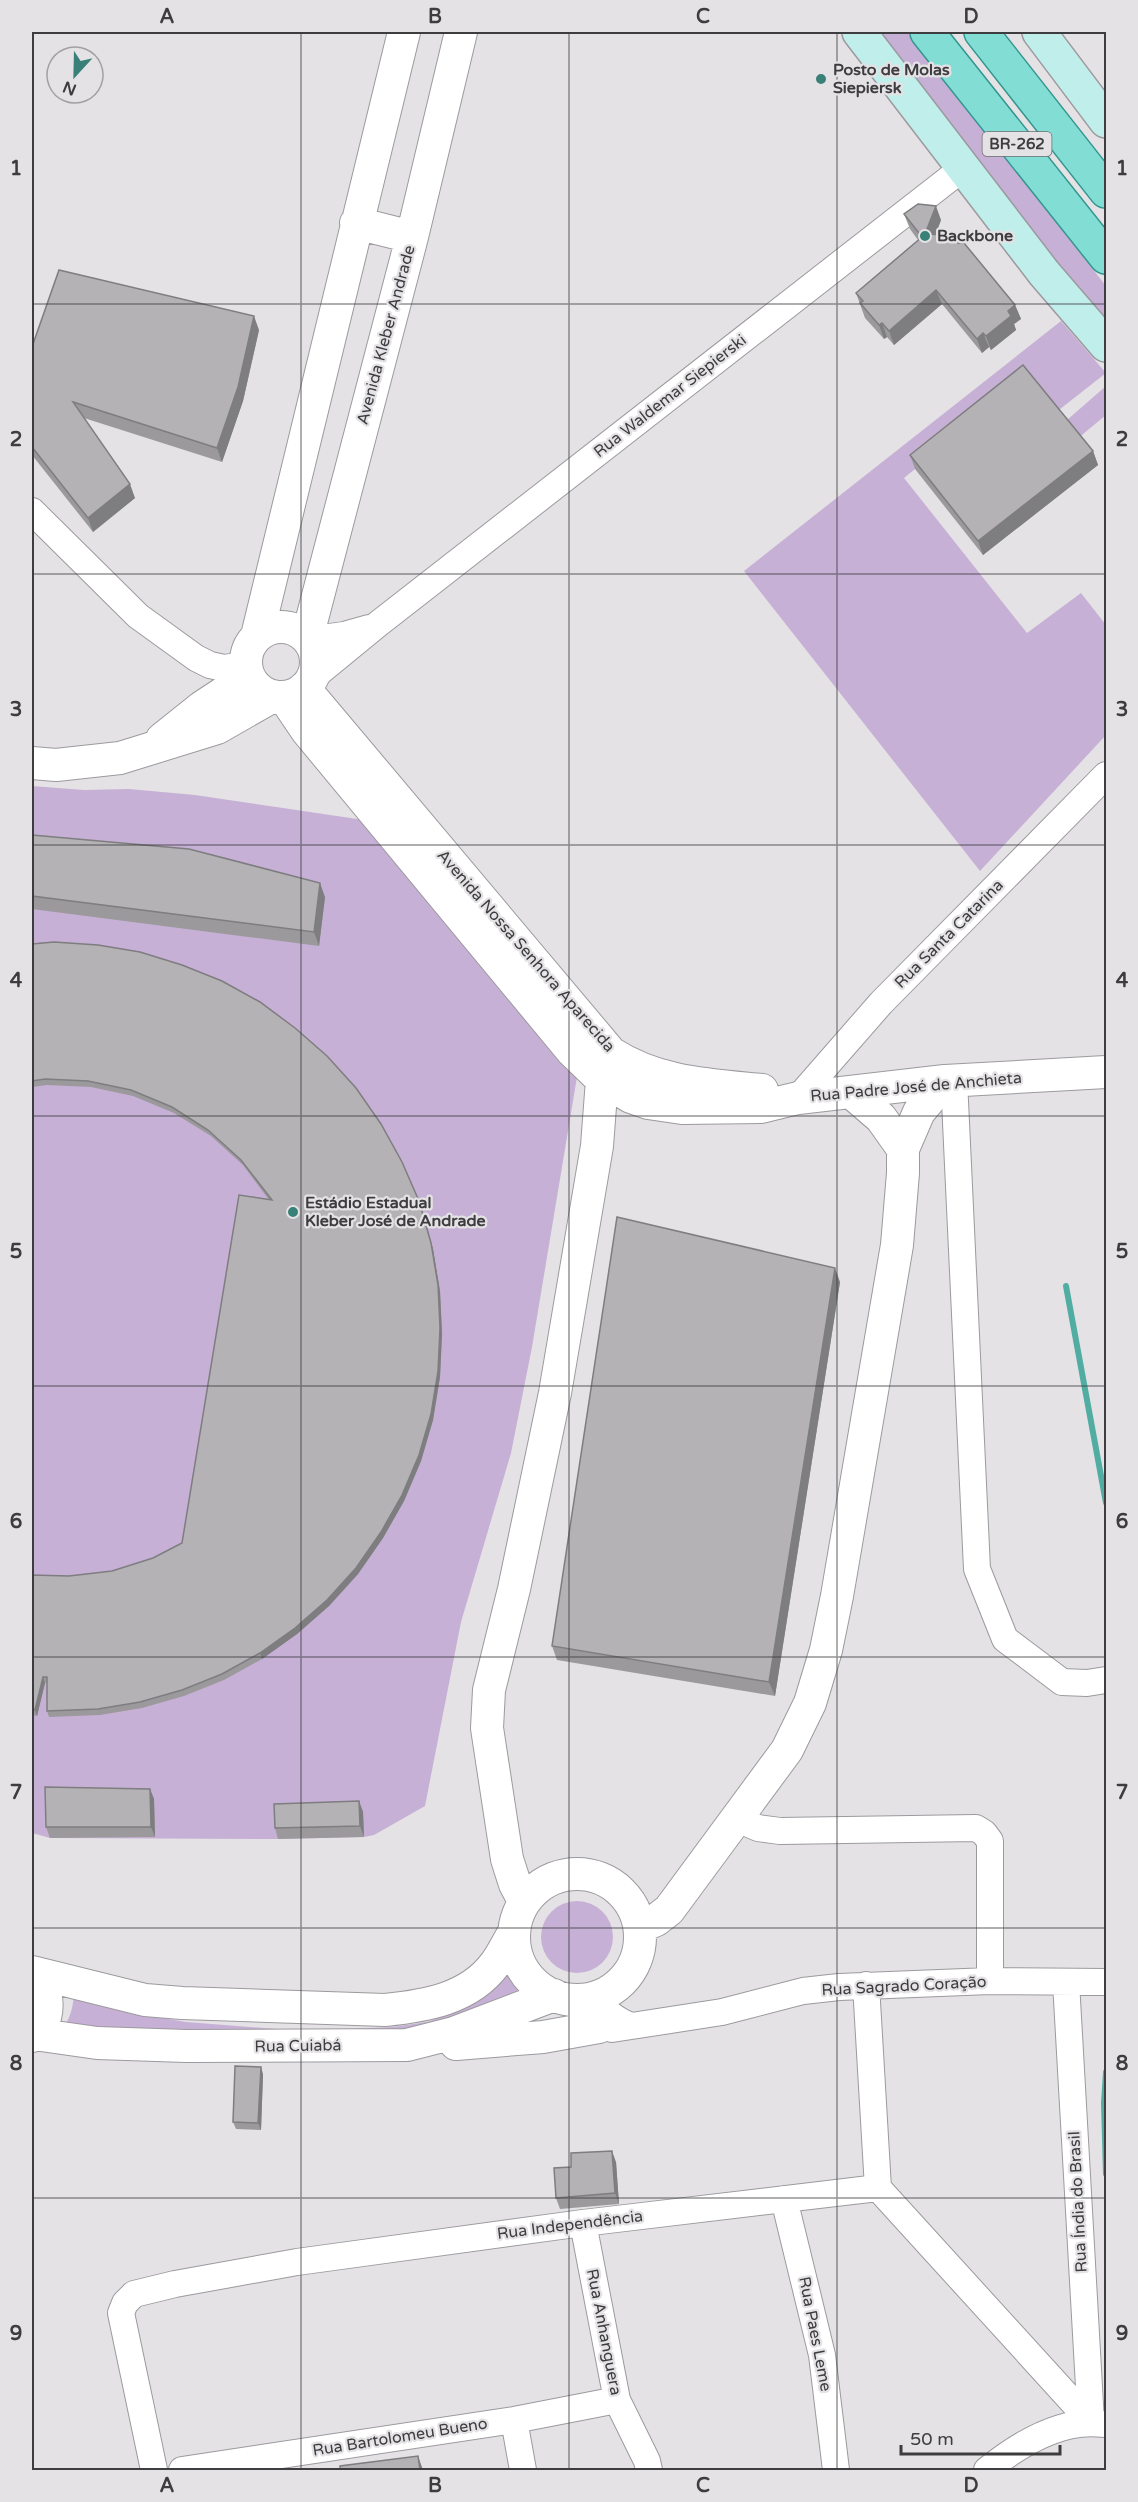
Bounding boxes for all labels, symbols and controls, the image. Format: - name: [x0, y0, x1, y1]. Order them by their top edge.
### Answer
- text: A: [160, 5, 175, 29]
- text: B: [428, 5, 442, 29]
- text: C: [696, 5, 710, 29]
- text: D: [963, 5, 979, 29]
- north arrow: [45, 45, 105, 105]
- place label: Posto de Molas Siepiersk: [833, 60, 950, 98]
- marker: Posto de Molas Siepiersk: [814, 72, 828, 86]
- text: N: [60, 76, 79, 100]
- road number: BR-262: [982, 132, 1052, 156]
- text: 1: [10, 157, 22, 181]
- text: 1: [1116, 157, 1128, 181]
- place label: Backbone: [937, 226, 1013, 246]
- marker: Backbone: [918, 229, 932, 243]
- street label: Avenida Kleber Andrade: [352, 243, 420, 427]
- street label: Rua Waldemar Siepierski: [590, 330, 750, 462]
- text: 2: [10, 428, 22, 452]
- text: 2: [1116, 428, 1128, 452]
- text: 3: [10, 698, 22, 722]
- text: 3: [1116, 698, 1128, 722]
- street label: Avenida Nossa Senhora Aparecida: [433, 846, 619, 1056]
- street label: Rua Santa Catarina: [890, 875, 1008, 993]
- text: 4: [10, 969, 23, 993]
- text: 4: [1116, 969, 1129, 993]
- street label: Rua Padre José de Anchieta: [809, 1068, 1023, 1106]
- place label: Estádio Estadual Kleber José de Andrade: [305, 1193, 486, 1231]
- marker: Estádio Estadual Kleber José de Andrade: [286, 1205, 300, 1219]
- text: 5: [10, 1240, 22, 1264]
- text: 5: [1116, 1240, 1128, 1264]
- text: 6: [10, 1510, 22, 1534]
- text: 6: [1116, 1510, 1128, 1534]
- text: 7: [10, 1781, 22, 1805]
- text: 7: [1116, 1781, 1128, 1805]
- street label: Rua Sagrado Coração: [821, 1972, 987, 2000]
- street label: Rua Cuiabá: [254, 2035, 342, 2057]
- text: 8: [10, 2052, 22, 2076]
- text: 8: [1116, 2052, 1128, 2076]
- street label: Rua Índia do Brasil: [1064, 2131, 1092, 2273]
- street label: Rua Independência: [496, 2206, 644, 2244]
- street label: Rua Anhanguera: [582, 2267, 626, 2397]
- street label: Rua Paes Leme: [794, 2275, 836, 2393]
- text: 9: [10, 2322, 22, 2346]
- text: 9: [1116, 2322, 1128, 2346]
- street label: Rua Bartolomeu Bueno: [311, 2413, 489, 2461]
- scale bar: [901, 2418, 1060, 2456]
- text: 50 m: [910, 2428, 954, 2450]
- text: A: [160, 2474, 175, 2498]
- text: B: [428, 2474, 442, 2498]
- text: C: [696, 2474, 710, 2498]
- text: D: [963, 2474, 979, 2498]

